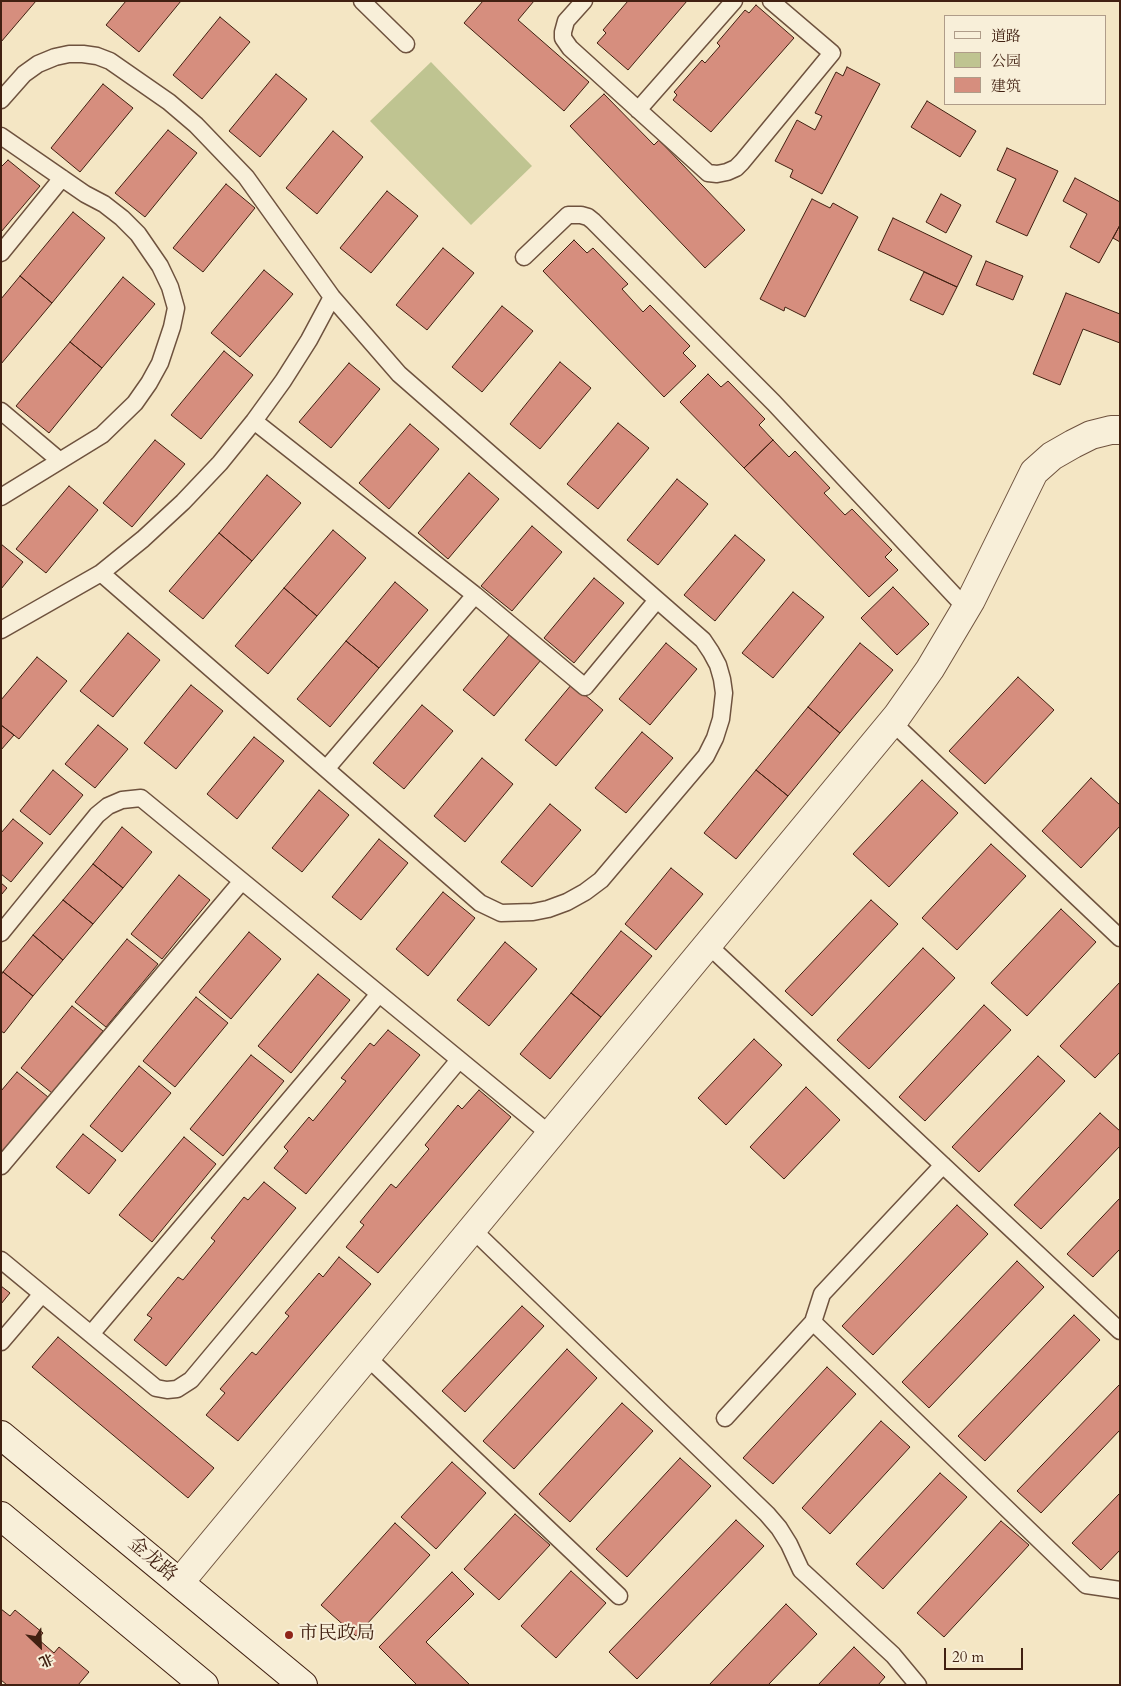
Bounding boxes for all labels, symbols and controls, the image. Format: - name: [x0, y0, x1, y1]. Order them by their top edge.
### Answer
- legend: [944, 15, 1106, 105]
- text: 道路: [991, 26, 1021, 46]
- text: 公园: [991, 51, 1021, 71]
- text: 建筑: [991, 76, 1021, 96]
- street label: 金龙路: [123, 1533, 181, 1587]
- north arrow: [15, 1621, 65, 1671]
- place label: 市民政局: [299, 1624, 375, 1646]
- marker: 市民政局: [283, 1629, 295, 1641]
- scale bar: [946, 1638, 1025, 1670]
- text: 20 m: [952, 1647, 984, 1667]
- text: 北: [36, 1649, 57, 1672]

